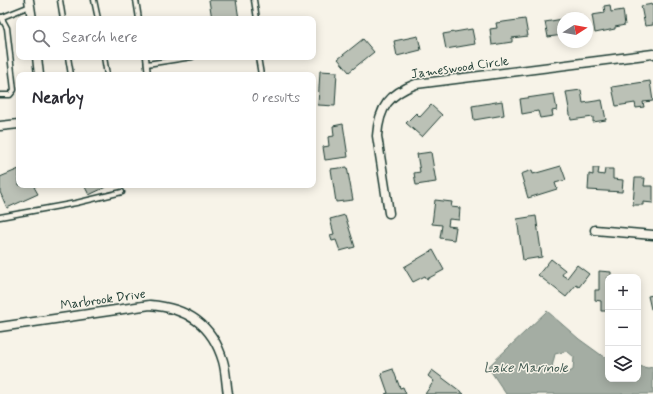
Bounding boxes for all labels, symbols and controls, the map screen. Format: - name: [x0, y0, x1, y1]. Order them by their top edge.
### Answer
- north arrow: [557, 12, 593, 48]
- search box: [16, 16, 316, 60]
- icon: search: [30, 27, 52, 49]
- text: Search here: [62, 28, 138, 48]
- street label: Jameswood Circle: [410, 53, 510, 83]
- text: Nearby: [32, 87, 84, 109]
- text: 0 results: [252, 90, 300, 107]
- map controls: [605, 274, 641, 382]
- button: +: [605, 274, 641, 310]
- street label: Marbrook Drive: [59, 286, 147, 314]
- button: −: [605, 310, 641, 346]
- button: layers: [605, 346, 641, 382]
- water label: Lake Marinole: [484, 359, 569, 377]

